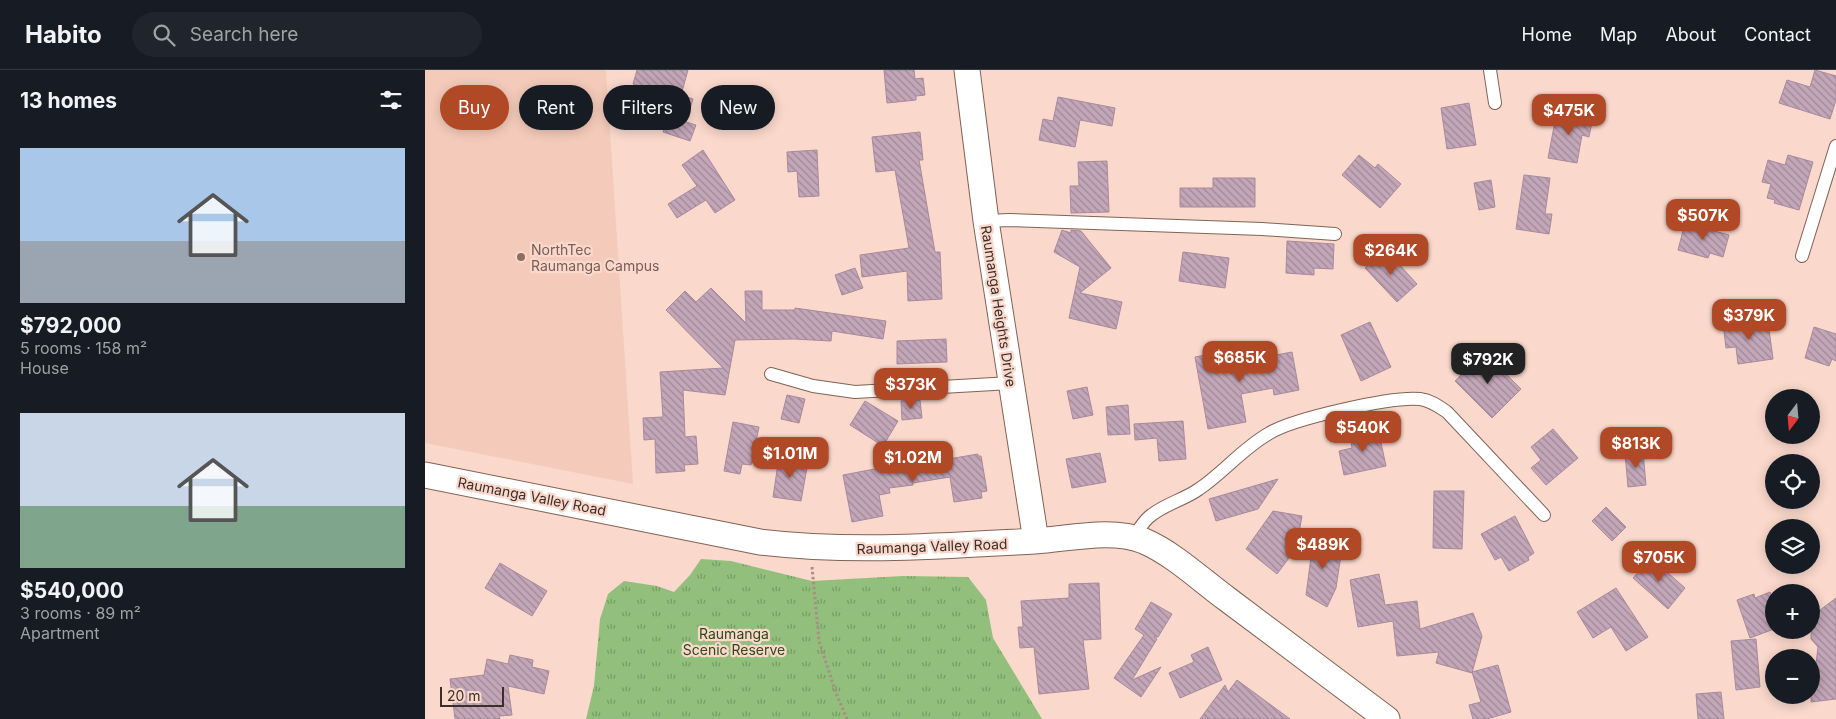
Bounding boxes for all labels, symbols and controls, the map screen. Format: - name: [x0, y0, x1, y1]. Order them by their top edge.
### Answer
- search box: [132, 12, 482, 57]
- text: Habito: [25, 20, 102, 49]
- icon: search: [150, 21, 178, 49]
- text: Search here: [190, 23, 298, 46]
- text: Home: [1522, 24, 1572, 45]
- text: Map: [1600, 24, 1637, 45]
- text: About: [1665, 24, 1716, 45]
- text: Contact: [1744, 24, 1811, 45]
- chip: Buy: [440, 85, 509, 130]
- chip: Rent: [519, 85, 593, 130]
- chip: Filters: [603, 85, 691, 130]
- chip: New: [701, 85, 775, 130]
- icon: filters: [377, 86, 405, 114]
- text: 13 homes: [20, 88, 117, 113]
- pin: $475K: [1534, 93, 1604, 136]
- text: $475K: [1543, 100, 1595, 120]
- icon: home: [168, 180, 258, 270]
- pin: $507K: [1668, 198, 1738, 241]
- text: $507K: [1677, 205, 1729, 225]
- street label: Raumanga Heights Drive: [978, 224, 1020, 388]
- pin: $264K: [1356, 234, 1426, 276]
- text: $264K: [1364, 240, 1418, 260]
- place label: NorthTec Raumanga Campus: [531, 241, 659, 274]
- marker: NorthTec Raumanga Campus: [515, 251, 527, 263]
- pin: $379K: [1714, 298, 1784, 341]
- text: $379K: [1723, 305, 1775, 325]
- text: $792,000: [20, 313, 122, 338]
- text: 5 rooms · 158 m²: [20, 338, 147, 358]
- pin: $685K: [1205, 340, 1275, 383]
- pin: $792K: [1453, 342, 1523, 385]
- text: $685K: [1213, 347, 1267, 367]
- text: $792K: [1462, 349, 1514, 369]
- text: House: [20, 358, 69, 378]
- pin: $373K: [876, 368, 946, 410]
- text: $373K: [885, 374, 937, 394]
- north arrow: [1765, 389, 1820, 444]
- map controls: [1765, 389, 1820, 704]
- pin: $540K: [1328, 410, 1398, 453]
- text: $540K: [1336, 417, 1390, 437]
- pin: $813K: [1601, 426, 1671, 469]
- text: $813K: [1611, 433, 1661, 453]
- pin: $1.01M: [749, 436, 831, 479]
- pin: $1.02M: [872, 440, 954, 483]
- text: $1.01M: [763, 443, 817, 463]
- icon: home: [168, 445, 258, 535]
- text: $1.02M: [884, 447, 942, 467]
- button: locate: [1765, 454, 1820, 509]
- street label: Raumanga Valley Road: [456, 473, 608, 519]
- button: layers: [1765, 519, 1820, 574]
- pin: $489K: [1288, 528, 1358, 570]
- text: $489K: [1296, 534, 1350, 554]
- street label: Raumanga Valley Road: [856, 535, 1008, 557]
- pin: $705K: [1624, 540, 1694, 583]
- text: $705K: [1633, 547, 1685, 567]
- text: $540,000: [20, 578, 124, 603]
- button: +: [1765, 584, 1820, 639]
- text: 3 rooms · 89 m²: [20, 603, 141, 623]
- text: Apartment: [20, 623, 100, 643]
- park label: Raumanga Scenic Reserve: [683, 625, 785, 658]
- button: −: [1765, 649, 1820, 704]
- scale bar: [440, 684, 504, 707]
- text: 20 m: [447, 687, 481, 704]

